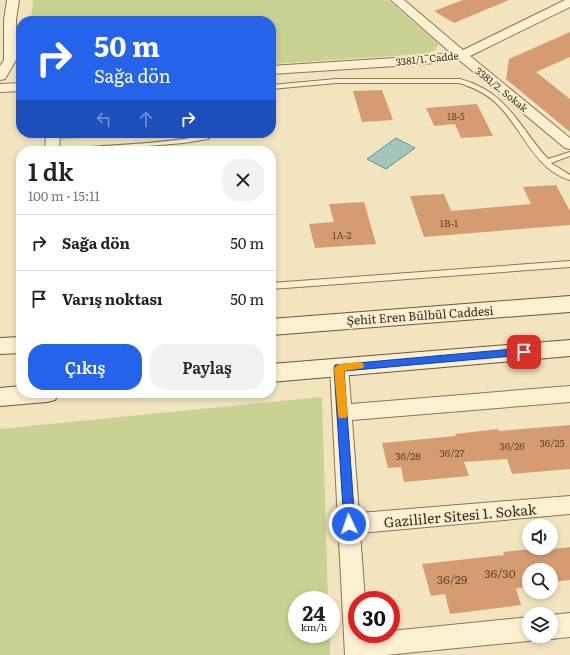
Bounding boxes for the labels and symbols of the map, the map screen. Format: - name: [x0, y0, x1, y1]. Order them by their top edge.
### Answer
- street label: 3381/1. Cadde: [395, 47, 459, 69]
- street label: 3381/2. Sokak: [472, 63, 532, 116]
- house number: 1B-5: [447, 109, 465, 123]
- house number: 1B-1: [440, 215, 458, 230]
- house number: 1A-2: [332, 227, 352, 242]
- street label: Şehit Eren Bülbül Caddesi: [346, 301, 494, 329]
- pin: [507, 335, 541, 369]
- house number: 36/25: [539, 435, 565, 450]
- house number: 36/26: [499, 438, 525, 453]
- house number: 36/27: [439, 445, 465, 460]
- house number: 36/28: [395, 448, 421, 463]
- street label: Gazililer Sitesi 1. Sokak: [383, 498, 538, 532]
- position arrow: [328, 503, 370, 545]
- house number: 36/30: [484, 564, 516, 582]
- house number: 36/29: [437, 570, 467, 588]
- speed limit sign: 30: [348, 591, 400, 643]

